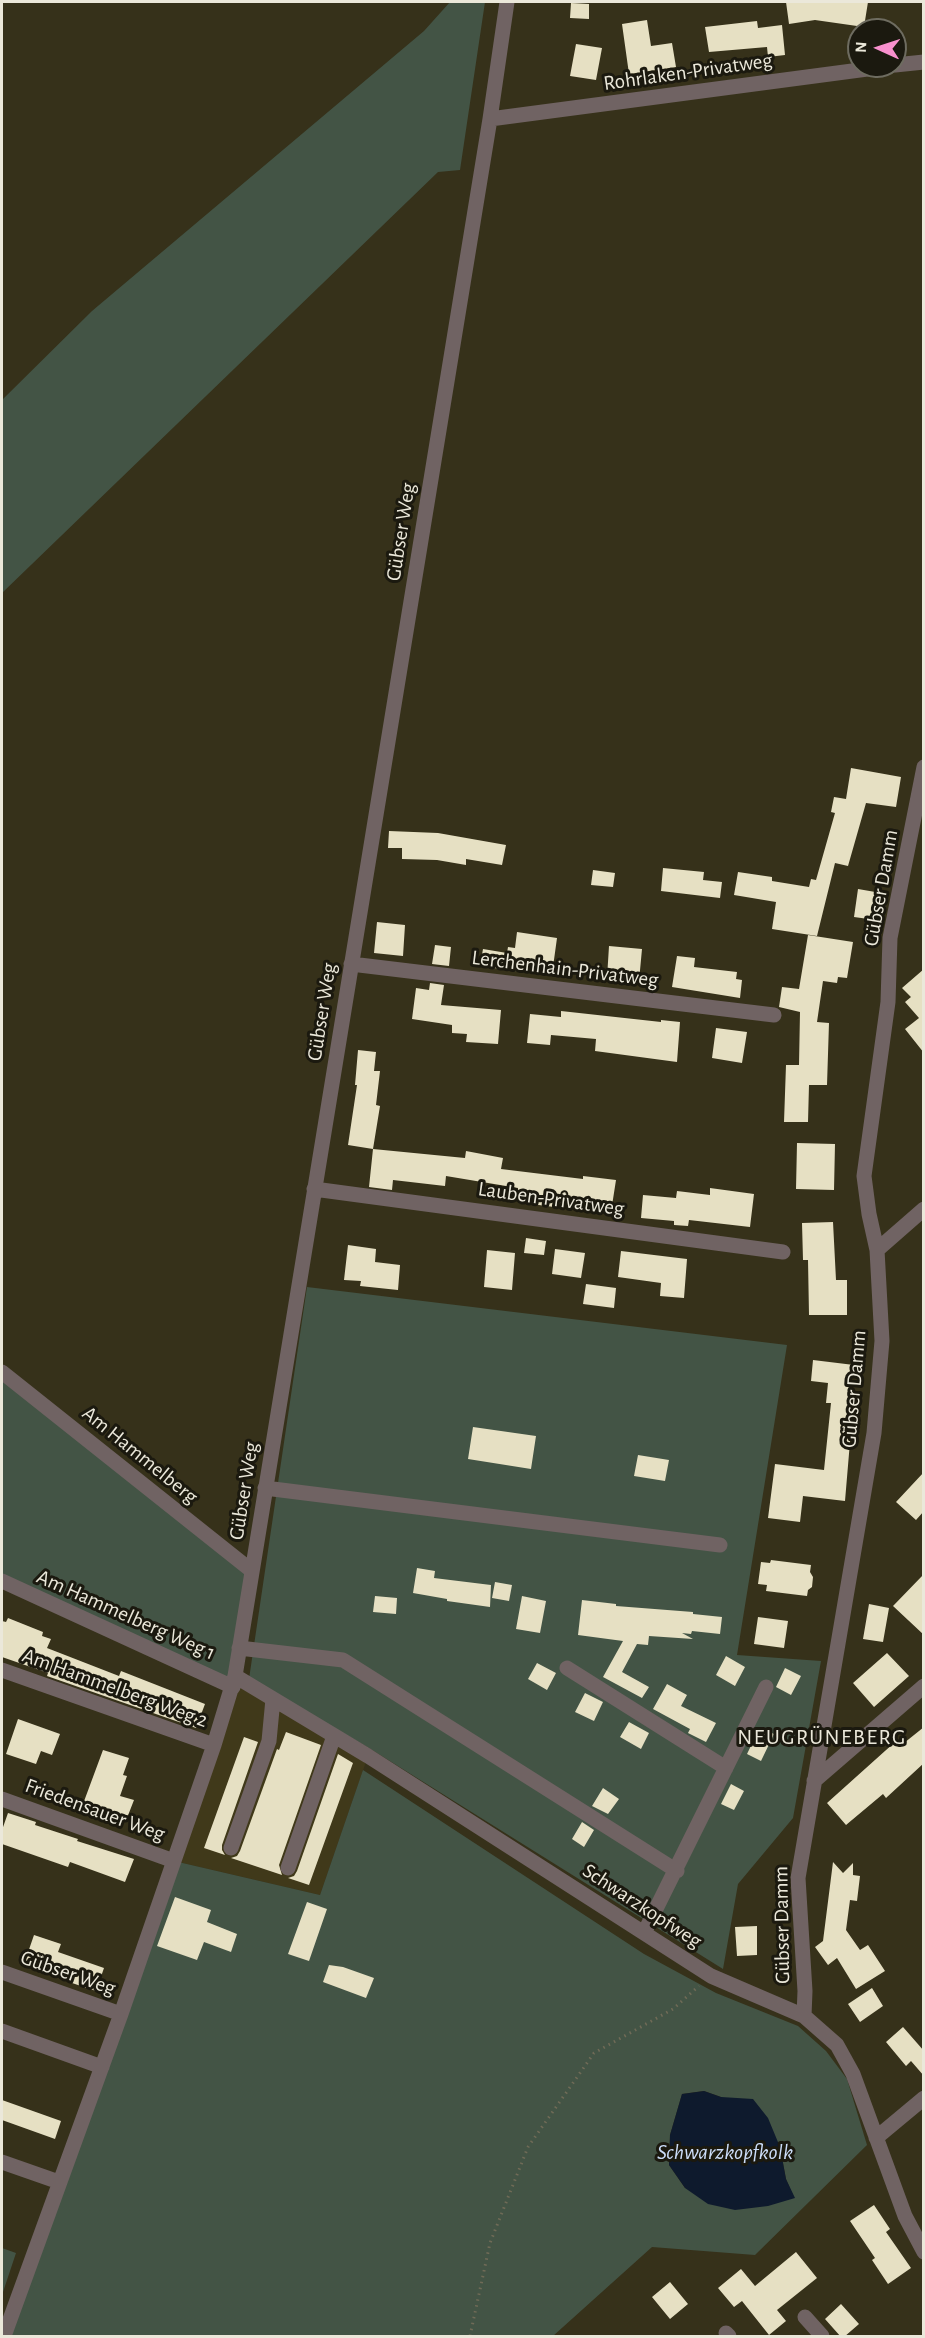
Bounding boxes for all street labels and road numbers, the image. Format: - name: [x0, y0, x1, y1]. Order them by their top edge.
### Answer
- street label: Rohrlaken-Privatweg: [602, 48, 774, 96]
- street label: Gübser Weg: [381, 481, 421, 583]
- street label: Gübser Damm: [858, 828, 904, 948]
- street label: Lerchenhain-Privatweg: [470, 945, 660, 993]
- street label: Gübser Weg: [302, 961, 342, 1063]
- street label: Lauben-Privatweg: [476, 1176, 626, 1222]
- street label: Gübser Damm: [836, 1329, 872, 1449]
- street label: Am Hammelberg: [77, 1401, 203, 1509]
- street label: Gübser Weg: [224, 1440, 264, 1542]
- street label: Am Hammelberg Weg 1: [33, 1564, 219, 1666]
- street label: Am Hammelberg Weg 2: [19, 1643, 211, 1733]
- street label: Friedensauer Weg: [22, 1773, 168, 1847]
- street label: Schwarzkopfweg: [578, 1858, 706, 1954]
- street label: Gübser Damm: [768, 1866, 796, 1984]
- street label: Gübser Weg: [17, 1945, 119, 2001]

